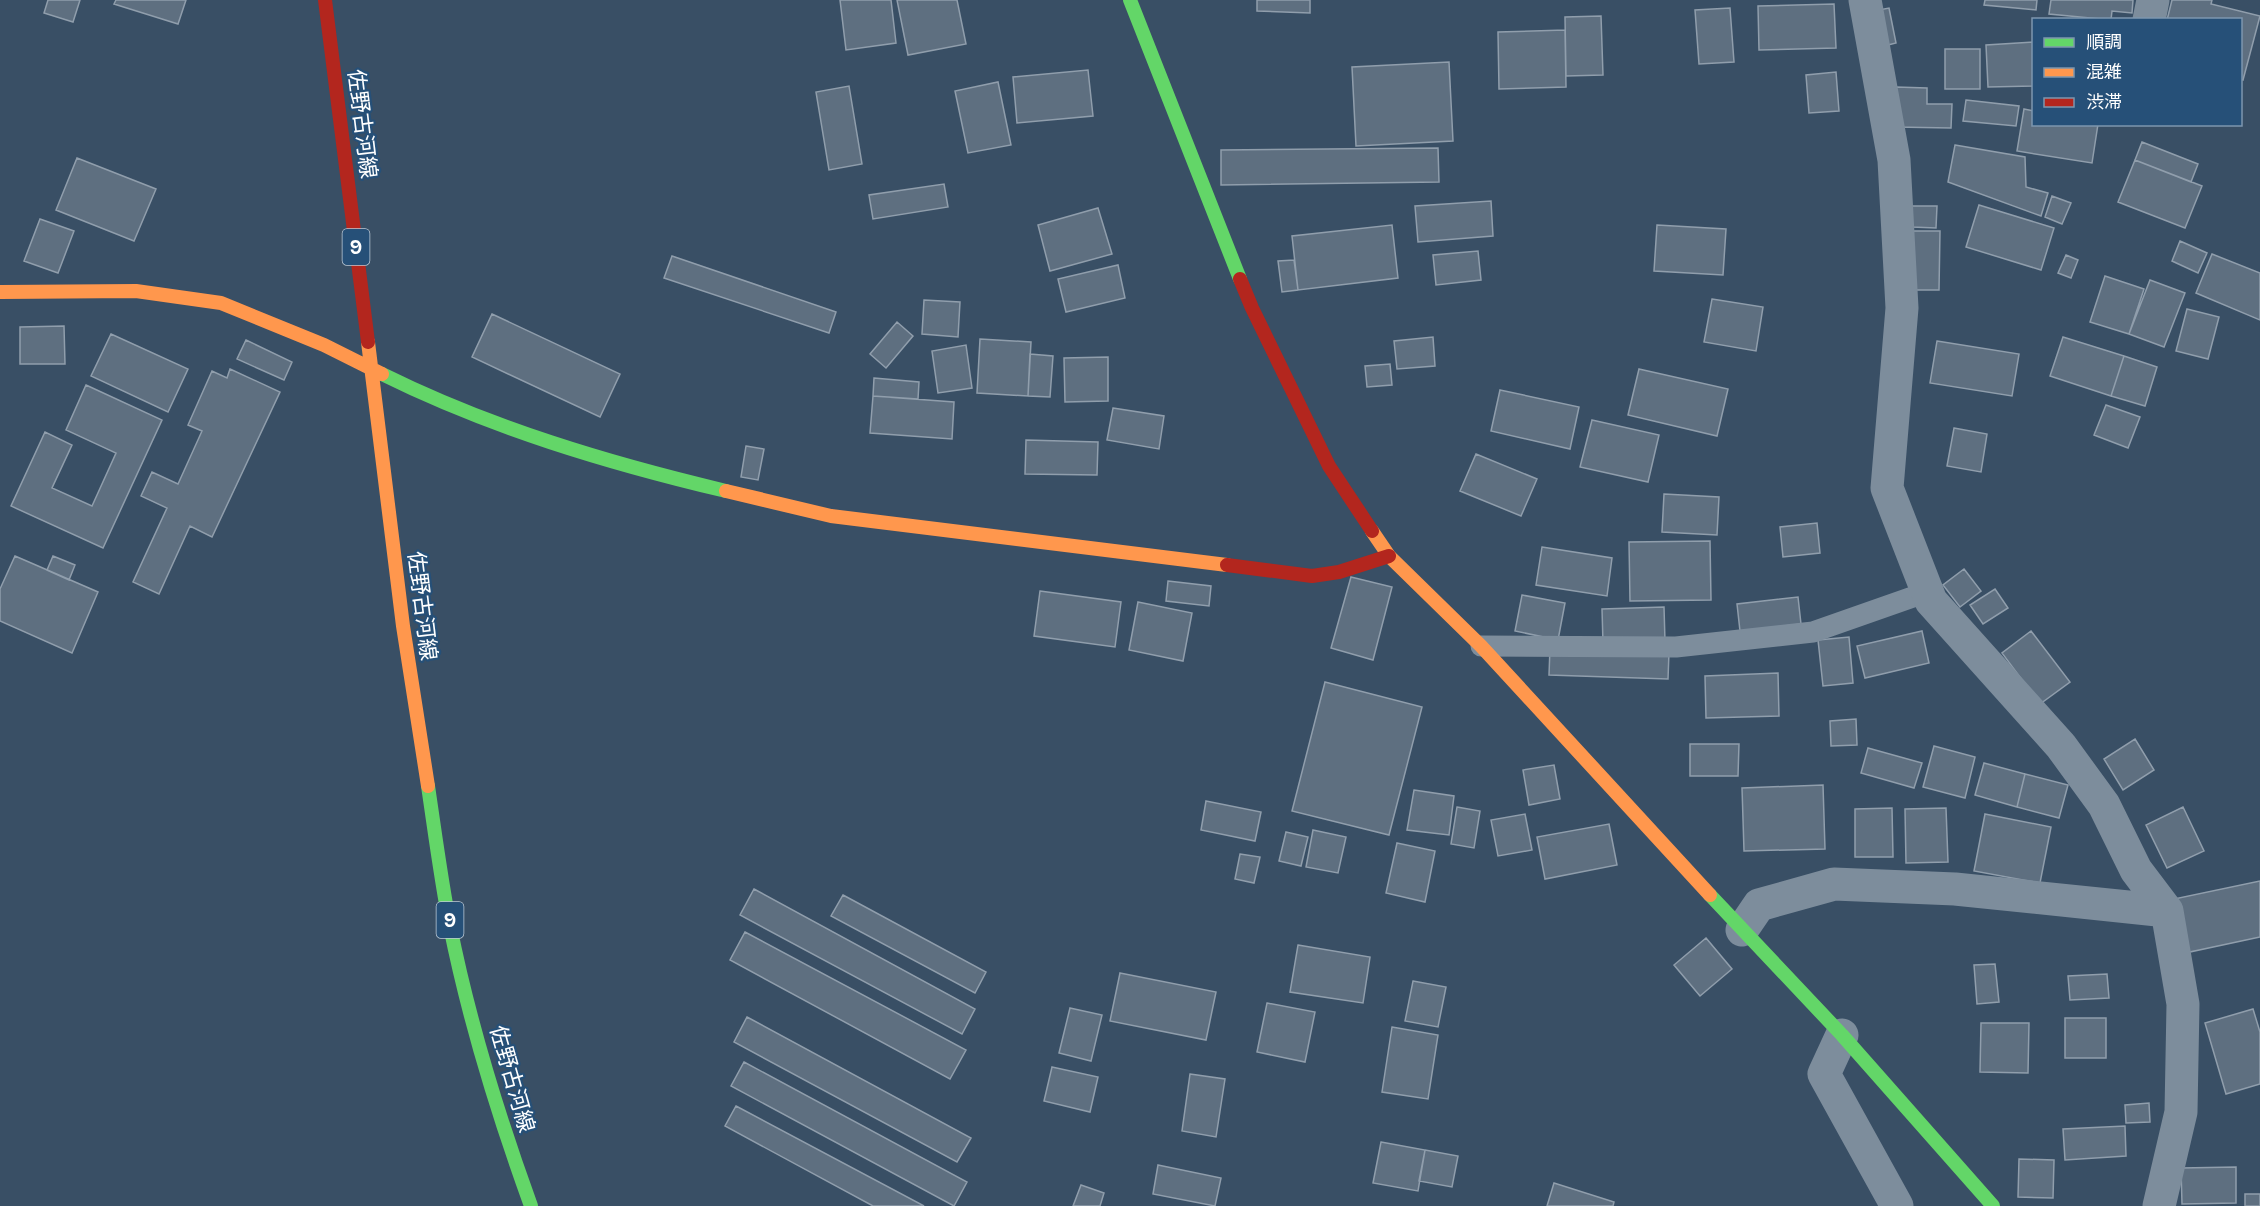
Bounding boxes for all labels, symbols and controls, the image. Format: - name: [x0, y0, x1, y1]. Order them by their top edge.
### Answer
- legend: [2032, 18, 2242, 126]
- text: 順調: [2086, 31, 2122, 53]
- text: 混雑: [2086, 61, 2122, 83]
- street label: 佐野古河線: [342, 68, 382, 180]
- text: 渋滞: [2086, 91, 2122, 113]
- road number: 9: [342, 229, 370, 265]
- street label: 佐野古河線: [402, 550, 442, 662]
- road number: 9: [436, 902, 464, 938]
- street label: 佐野古河線: [484, 1023, 540, 1135]

